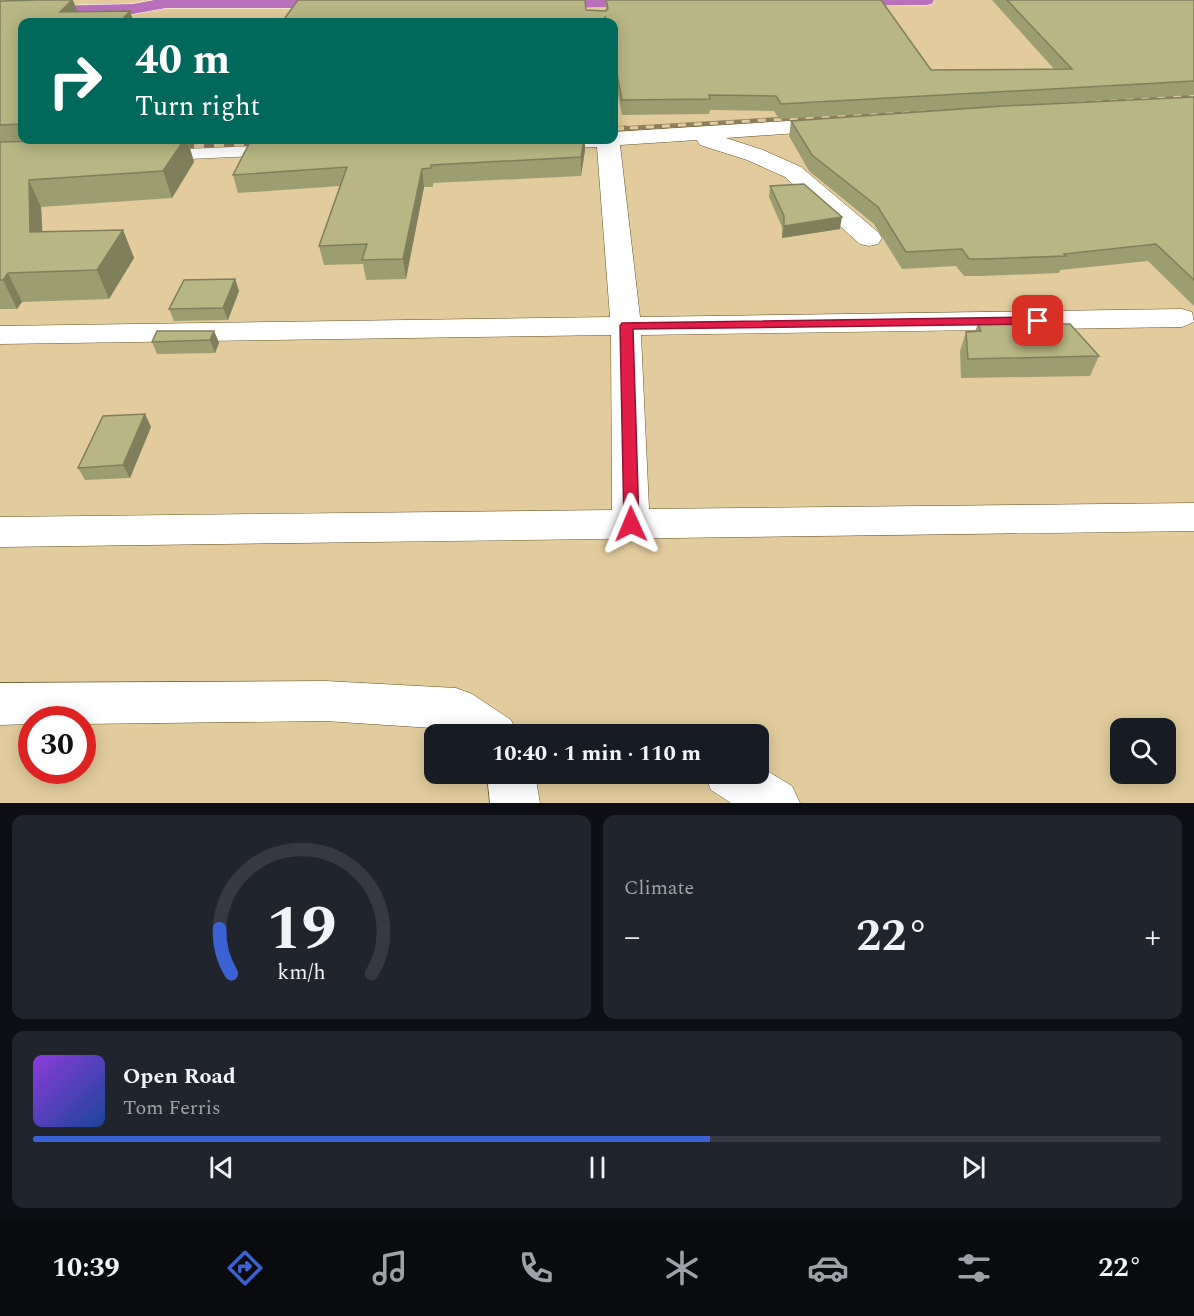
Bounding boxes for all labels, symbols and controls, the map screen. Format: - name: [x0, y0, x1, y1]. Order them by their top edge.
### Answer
- text: 40 m: [135, 29, 230, 92]
- icon: right: [36, 42, 114, 120]
- text: Turn right: [135, 86, 260, 128]
- pin: [1012, 295, 1063, 346]
- icon: arrive: [1021, 304, 1054, 337]
- position arrow: [599, 492, 663, 556]
- speed limit sign: 30: [18, 706, 96, 784]
- map controls: [1110, 718, 1176, 784]
- button: search: [1110, 718, 1176, 784]
- text: 10:40 · 1 min · 110 m: [492, 737, 701, 770]
- text: Climate: [624, 873, 694, 903]
- text: 19: [266, 882, 337, 977]
- text: 22°: [856, 902, 929, 971]
- text: −: [624, 912, 641, 962]
- text: +: [1145, 912, 1161, 962]
- text: km/h: [277, 956, 326, 989]
- text: Open Road: [123, 1060, 236, 1093]
- text: Tom Ferris: [123, 1093, 221, 1123]
- icon: previous: [205, 1151, 238, 1184]
- icon: pause: [581, 1151, 614, 1184]
- icon: next: [957, 1151, 990, 1184]
- text: 10:39: [52, 1247, 120, 1289]
- icon: directions: [224, 1247, 266, 1289]
- icon: music: [369, 1247, 411, 1289]
- icon: phone: [515, 1247, 557, 1289]
- icon: climate: [661, 1247, 703, 1289]
- icon: car: [807, 1247, 849, 1289]
- icon: filters: [953, 1247, 995, 1289]
- text: 22°: [1098, 1247, 1142, 1289]

